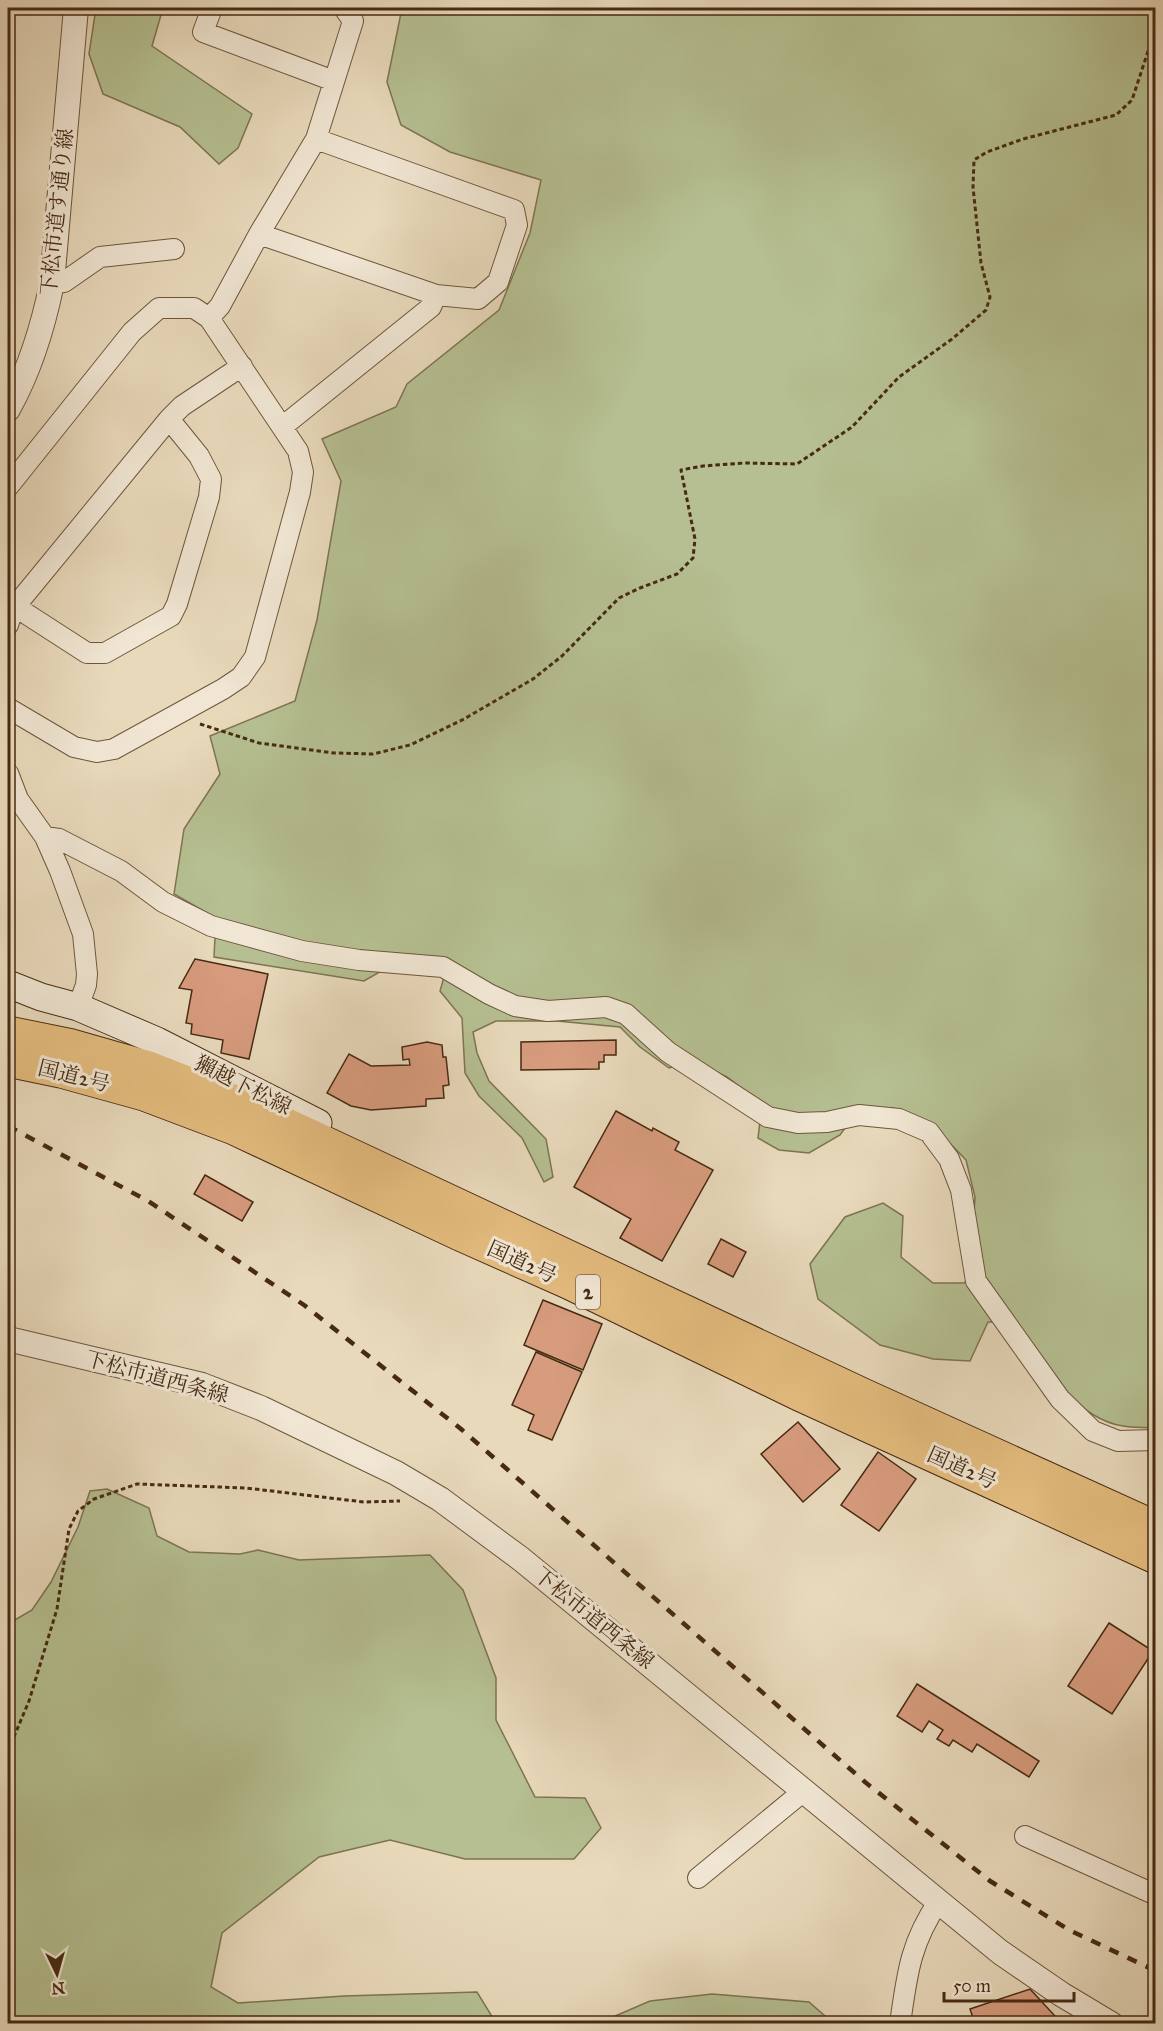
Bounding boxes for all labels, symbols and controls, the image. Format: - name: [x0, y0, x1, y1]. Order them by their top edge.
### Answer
- street label: 下松市道す通り線: [35, 127, 79, 297]
- street label: 獺越下松線: [190, 1050, 296, 1120]
- street label: 国道2号: [35, 1055, 113, 1097]
- street label: 国道2号: [483, 1235, 561, 1289]
- road number: 2: [576, 1275, 600, 1309]
- street label: 下松市道西条線: [83, 1345, 231, 1409]
- street label: 国道2号: [923, 1441, 1001, 1495]
- street label: 下松市道西条線: [529, 1562, 659, 1674]
- north arrow: [27, 1944, 87, 2004]
- scale bar: [944, 1965, 1074, 2003]
- text: 50 m: [953, 1975, 991, 1997]
- text: N: [50, 1978, 66, 1999]

